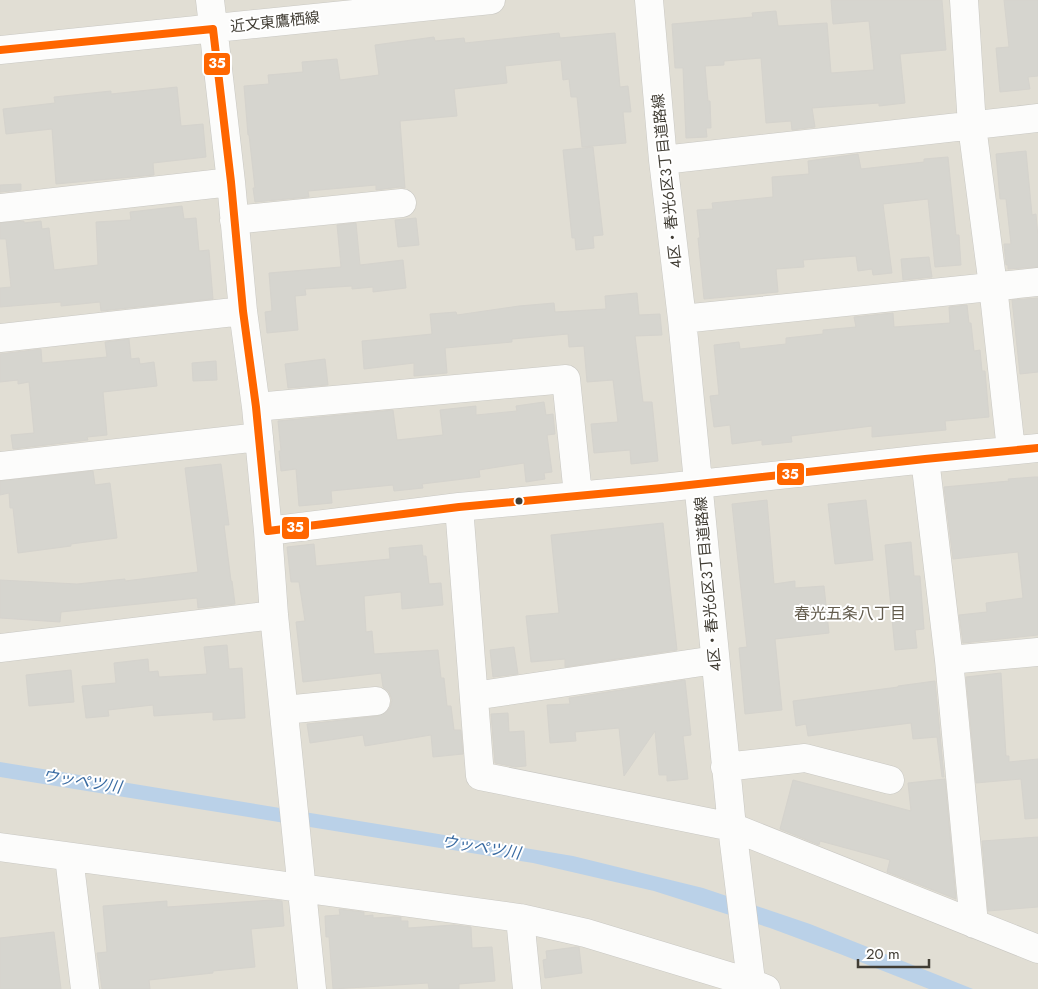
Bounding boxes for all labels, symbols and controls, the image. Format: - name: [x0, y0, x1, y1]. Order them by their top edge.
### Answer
- street label: 近文東鷹栖線: [229, 6, 321, 38]
- line badge: 35: [203, 52, 231, 76]
- text: 35: [208, 53, 226, 73]
- street label: 4区・春光6区3丁目道路線: [647, 93, 687, 269]
- line badge: 35: [776, 462, 805, 486]
- text: 35: [781, 464, 799, 484]
- unlabelled marker: [514, 496, 524, 506]
- street label: 4区・春光6区3丁目道路線: [689, 496, 727, 672]
- line badge: 35: [281, 516, 310, 540]
- text: 35: [286, 517, 304, 537]
- district label: 春光五条八丁目: [794, 602, 906, 625]
- water label: ウッペツ川: [41, 763, 125, 799]
- water label: ウッペツ川: [440, 829, 524, 865]
- scale bar: [858, 936, 929, 968]
- text: 20 m: [866, 943, 900, 965]

